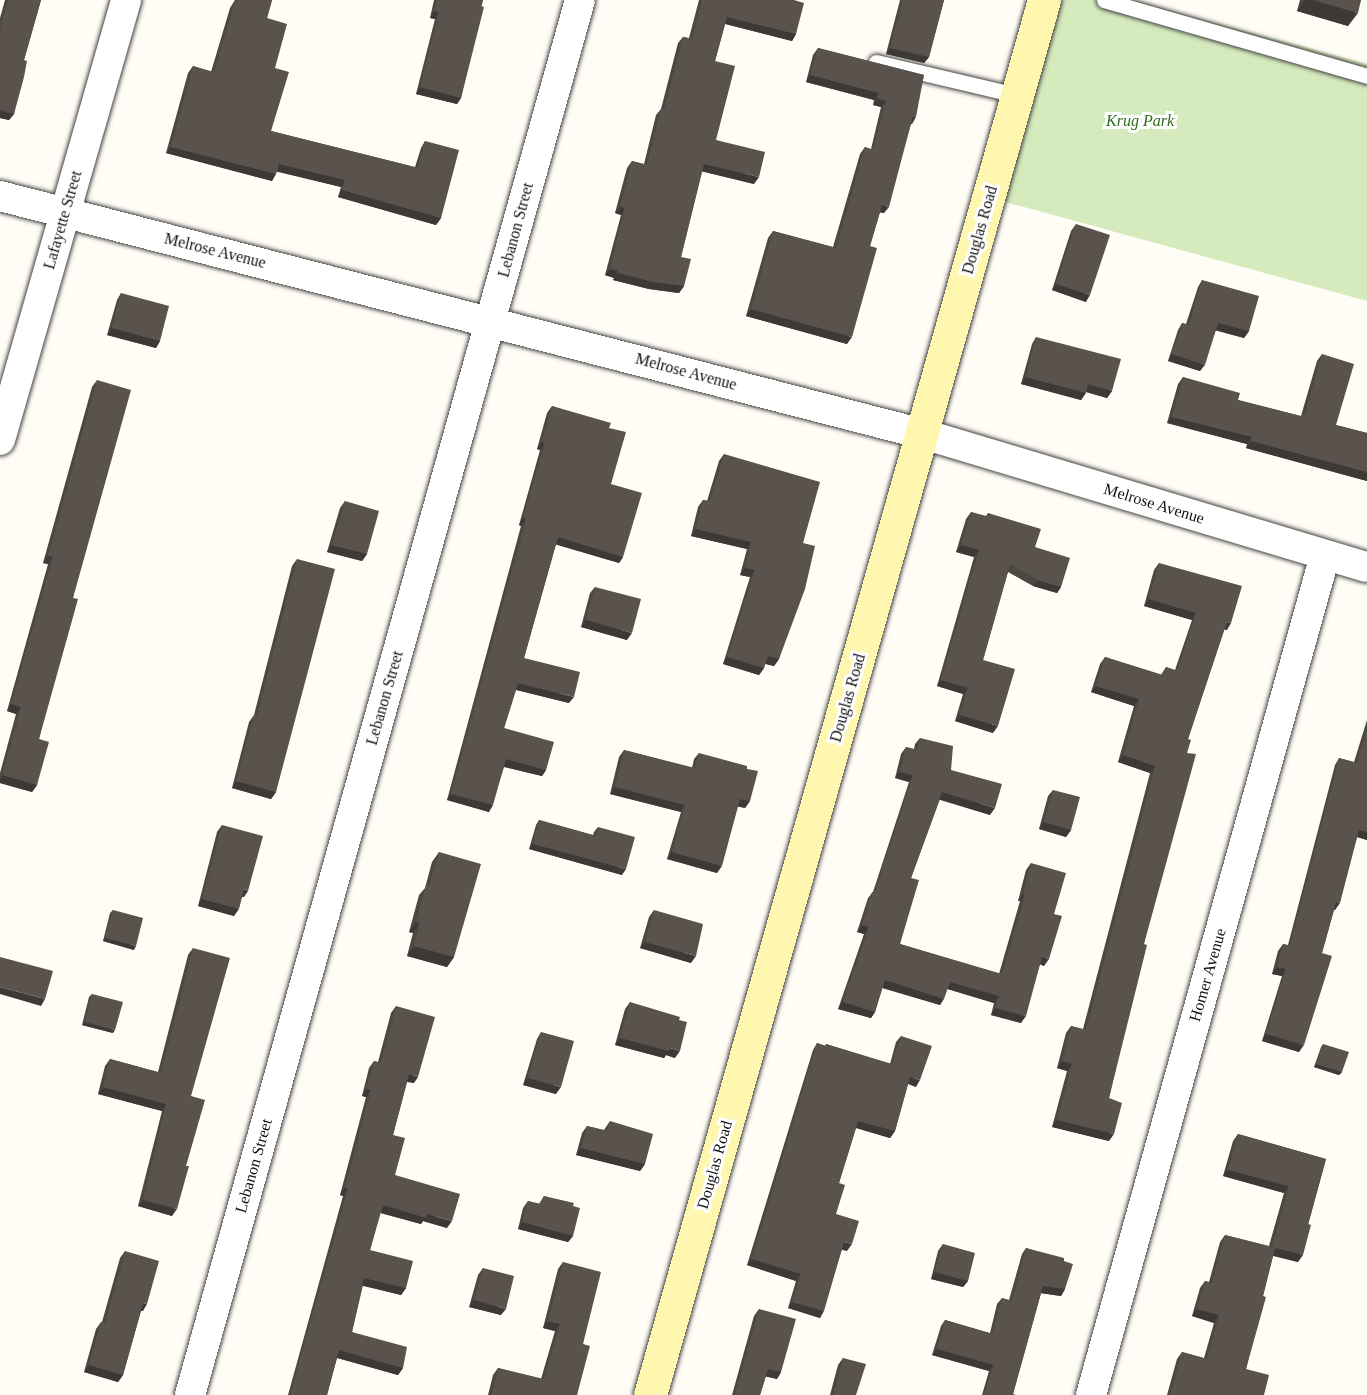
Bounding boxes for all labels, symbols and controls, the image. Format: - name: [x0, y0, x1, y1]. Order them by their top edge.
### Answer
- park label: Krug Park: [1106, 111, 1174, 131]
- street label: Lafayette Street: [40, 168, 86, 272]
- street label: Lebanon Street: [494, 181, 538, 279]
- street label: Douglas Road: [958, 184, 1002, 276]
- street label: Melrose Avenue: [162, 229, 268, 273]
- street label: Melrose Avenue: [633, 349, 739, 395]
- street label: Melrose Avenue: [1101, 479, 1207, 529]
- street label: Lebanon Street: [362, 649, 408, 747]
- street label: Douglas Road: [826, 652, 870, 744]
- street label: Homer Avenue: [1185, 926, 1231, 1024]
- street label: Lebanon Street: [231, 1117, 277, 1215]
- street label: Douglas Road: [693, 1119, 737, 1211]

